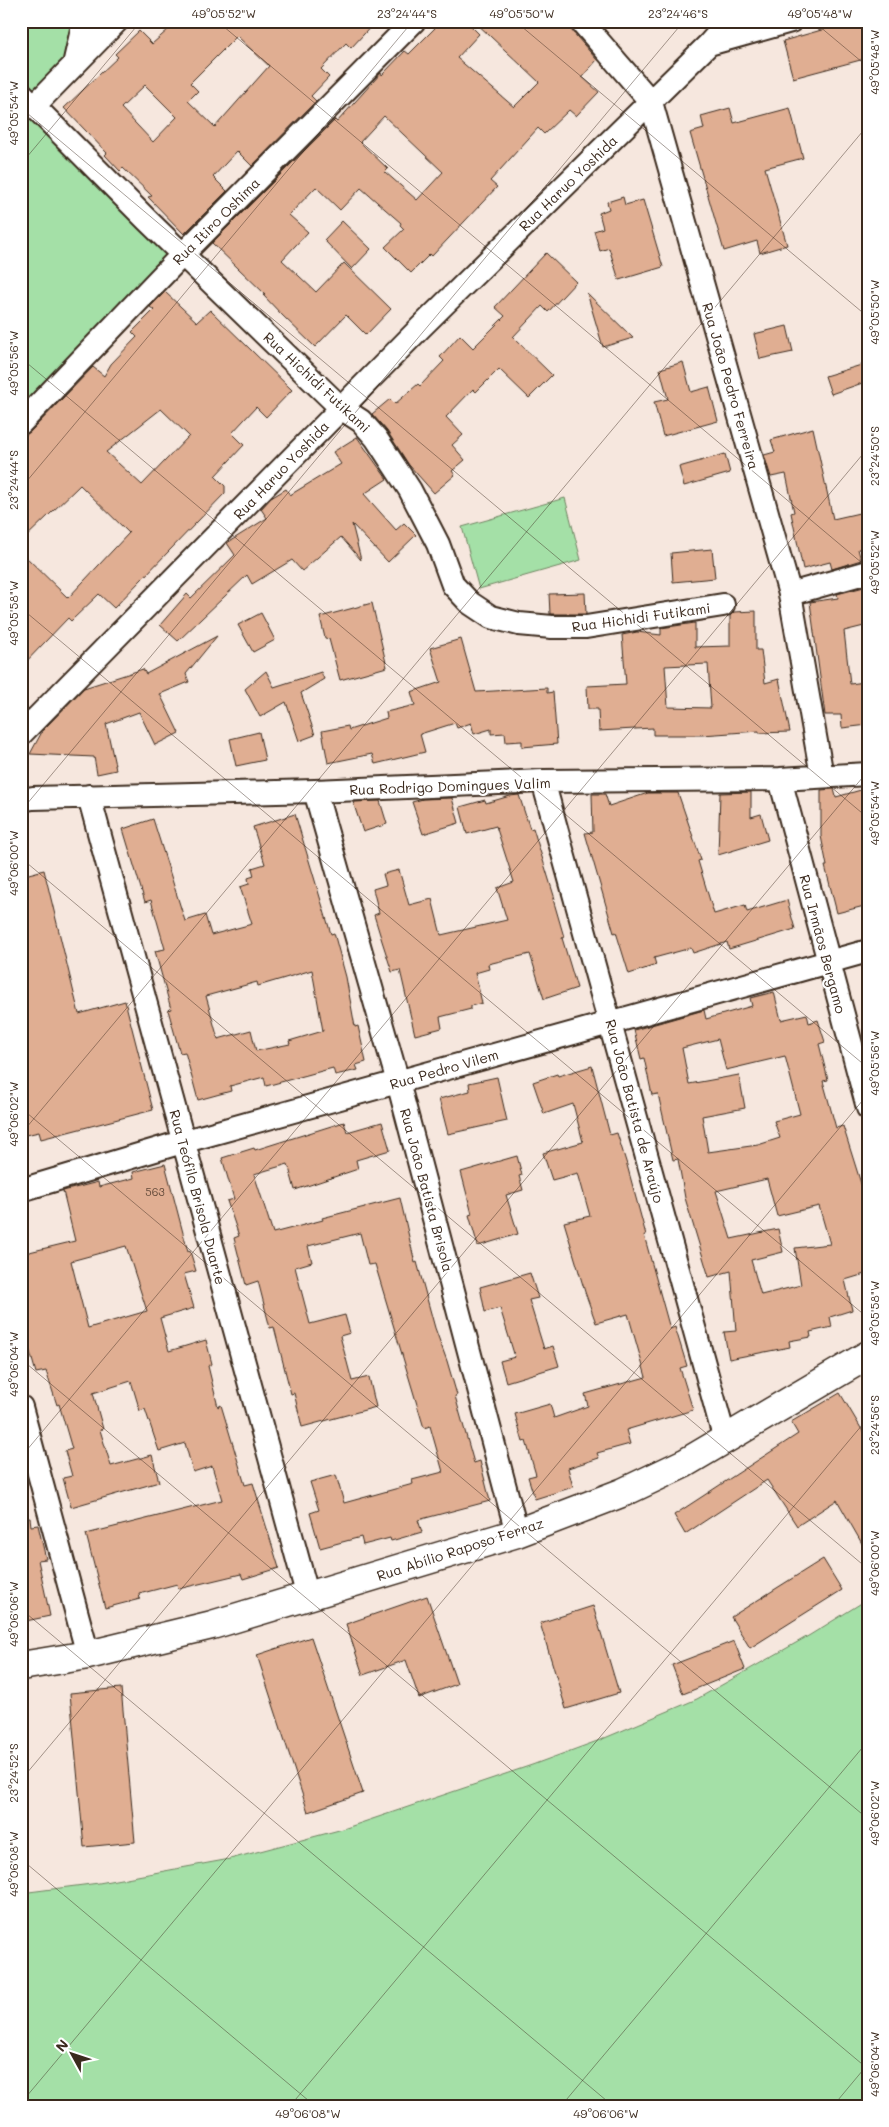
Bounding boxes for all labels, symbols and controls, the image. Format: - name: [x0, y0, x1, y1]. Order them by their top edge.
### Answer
- text: 49°05'52"W: [192, 5, 256, 21]
- text: 23°24'44"S: [377, 5, 437, 21]
- text: 49°05'50"W: [490, 5, 554, 21]
- text: 23°24'46"S: [648, 5, 708, 21]
- text: 49°05'48"W: [788, 5, 852, 21]
- text: 49°05'48"W: [866, 30, 882, 94]
- text: 49°05'54"W: [5, 81, 21, 145]
- street label: Rua Haruo Yoshida: [515, 131, 621, 235]
- street label: Rua Itiro Oshima: [168, 173, 264, 269]
- text: 49°05'50"W: [866, 280, 882, 344]
- street label: Rua João Pedro Ferreira: [698, 300, 764, 472]
- street label: Rua Hichidi Futikami: [259, 327, 375, 437]
- text: 49°05'56"W: [5, 331, 21, 395]
- street label: Rua Haruo Yoshida: [229, 417, 333, 523]
- text: 23°24'50"S: [866, 426, 882, 486]
- text: 23°24'44"S: [5, 450, 21, 510]
- text: 49°05'52"W: [866, 530, 882, 594]
- text: 49°05'58"W: [5, 581, 21, 645]
- street label: Rua Hichidi Futikami: [571, 598, 711, 636]
- street label: Rua Rodrigo Domingues Valim: [349, 773, 551, 799]
- text: 49°05'54"W: [866, 781, 882, 845]
- text: 49°06'00"W: [5, 830, 21, 896]
- street label: Rua Irmãos Bergamo: [795, 872, 851, 1016]
- street label: Rua João Batista de Araújo: [601, 1017, 669, 1205]
- text: 49°05'56"W: [866, 1031, 882, 1095]
- street label: Rua Pedro Vilem: [387, 1044, 501, 1094]
- text: 49°06'02"W: [5, 1082, 21, 1146]
- street label: Rua João Batista Brisola: [396, 1106, 458, 1274]
- street label: Rua Teófilo Brisola Duarte: [165, 1107, 231, 1287]
- house number: 563: [145, 1184, 165, 1199]
- text: 49°05'58"W: [866, 1281, 882, 1345]
- text: 49°06'04"W: [5, 1331, 21, 1397]
- text: 23°24'56"S: [866, 1395, 882, 1455]
- street label: Rua Abílio Raposo Ferraz: [374, 1513, 546, 1585]
- text: 49°06'00"W: [866, 1530, 882, 1596]
- text: 49°06'06"W: [5, 1581, 21, 1647]
- text: 23°24'52"S: [5, 1743, 21, 1803]
- text: 49°06'02"W: [866, 1781, 882, 1845]
- text: 49°06'08"W: [5, 1831, 21, 1897]
- north arrow: [48, 2030, 98, 2080]
- text: 49°06'04"W: [866, 2031, 882, 2097]
- text: N: [51, 2035, 72, 2056]
- text: 49°06'08"W: [275, 2105, 341, 2121]
- text: 49°06'06"W: [573, 2105, 639, 2121]

